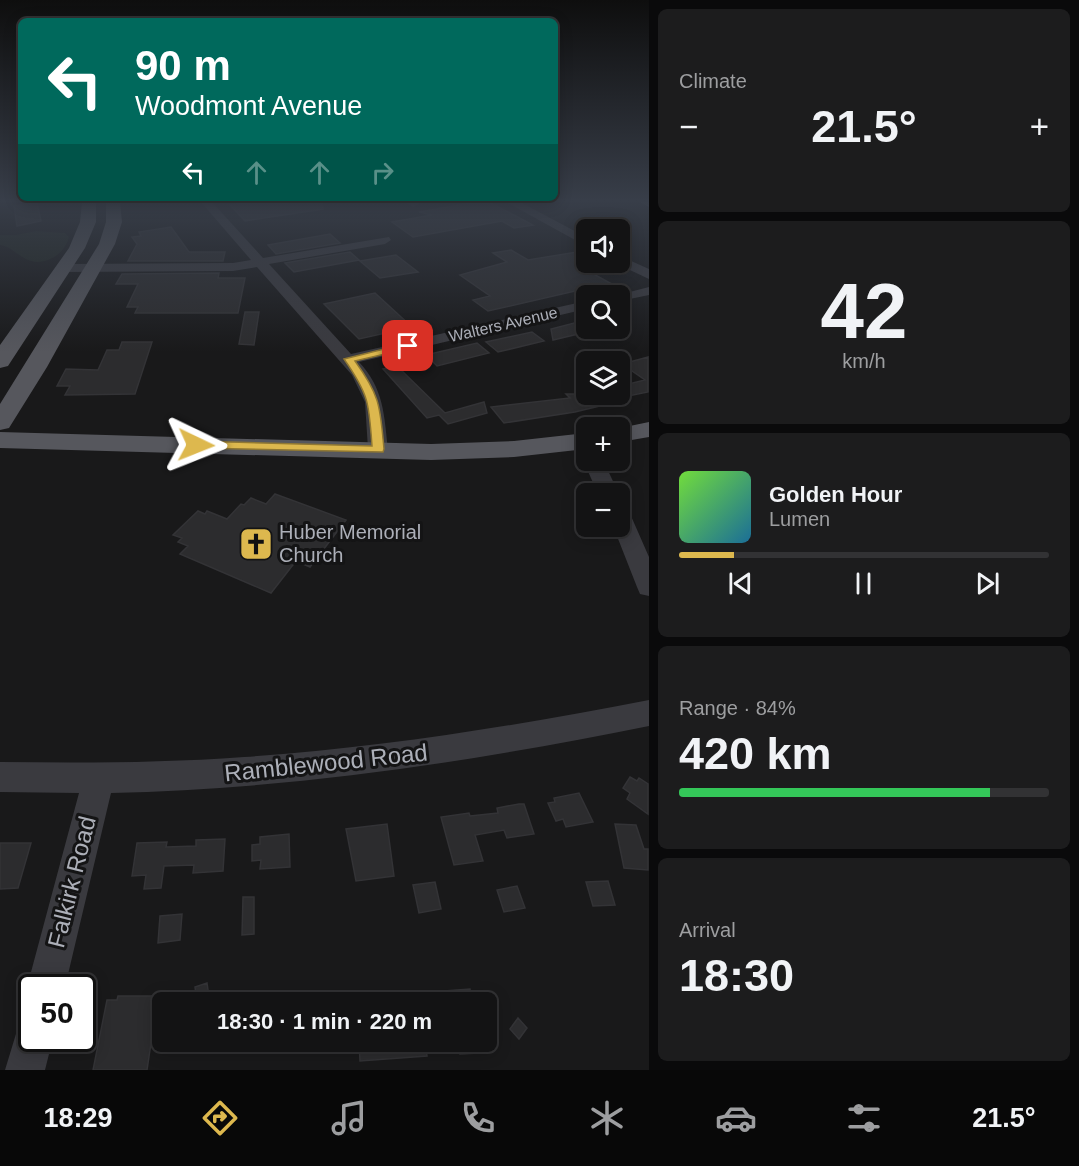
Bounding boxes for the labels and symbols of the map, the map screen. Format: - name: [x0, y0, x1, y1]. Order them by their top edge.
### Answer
- street label: Walters Avenue: [447, 304, 559, 345]
- pin: [382, 320, 433, 371]
- position arrow: [164, 413, 228, 477]
- place label: Huber Memorial Church: [279, 521, 421, 566]
- church icon: Huber Memorial Church: [238, 526, 274, 562]
- street label: Ramblewood Road: [223, 738, 429, 787]
- street label: Falkirk Road: [42, 813, 101, 951]
- speed limit sign: 50: [18, 974, 96, 1052]

